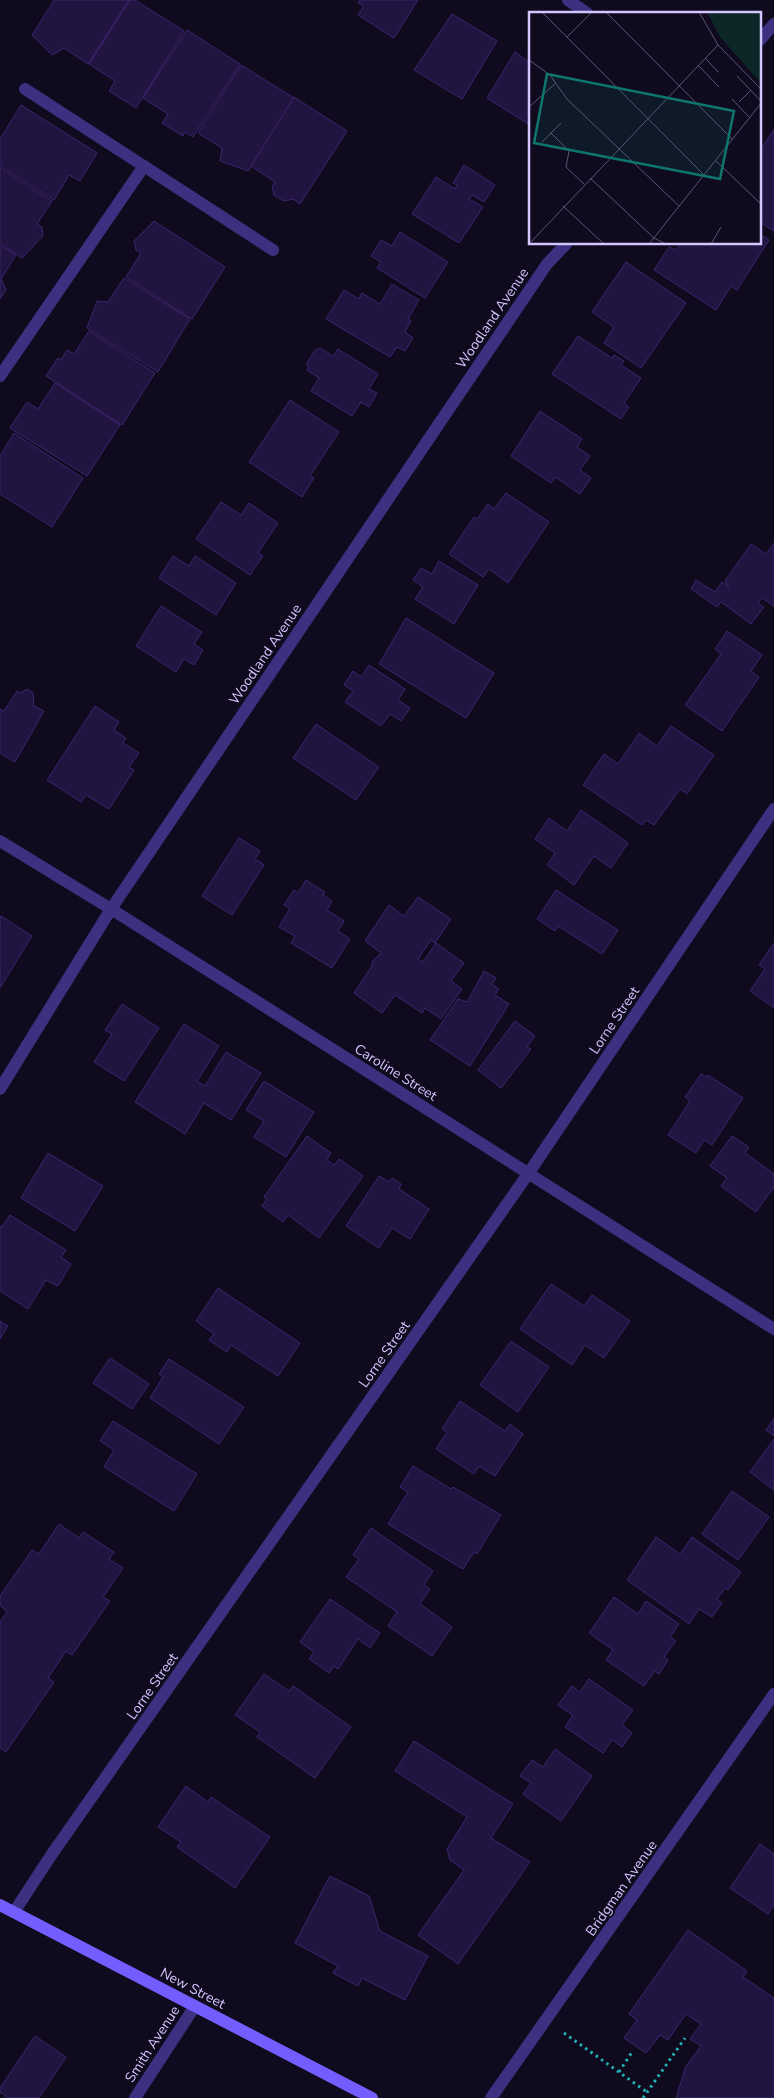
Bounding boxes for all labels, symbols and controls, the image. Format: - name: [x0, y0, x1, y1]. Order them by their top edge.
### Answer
- inset map: [529, 12, 762, 245]
- street label: Woodland Avenue: [452, 264, 533, 372]
- street label: Woodland Avenue: [225, 600, 306, 708]
- street label: Lorne Street: [585, 983, 644, 1058]
- street label: Caroline Street: [351, 1039, 441, 1105]
- street label: Lorne Street: [354, 1317, 414, 1391]
- street label: Lorne Street: [122, 1649, 182, 1723]
- street label: Bridgman Avenue: [581, 1837, 662, 1940]
- street label: New Street: [157, 1963, 229, 2014]
- street label: Smith Avenue: [121, 2002, 184, 2086]

